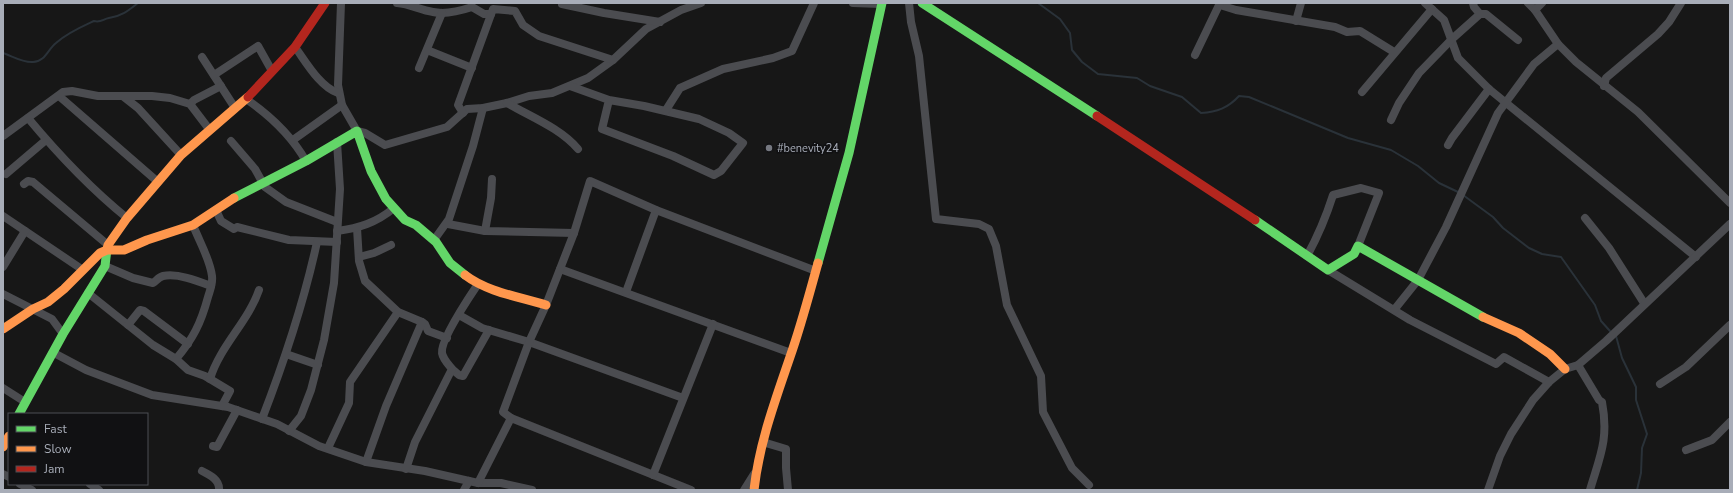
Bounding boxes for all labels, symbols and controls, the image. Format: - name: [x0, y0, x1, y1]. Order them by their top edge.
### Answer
- place label: #benevity24: [777, 141, 839, 156]
- marker: #benevity24: [764, 143, 774, 153]
- legend: [8, 413, 148, 485]
- text: Fast: [44, 421, 67, 437]
- text: Slow: [44, 441, 72, 457]
- text: Jam: [43, 461, 65, 477]

